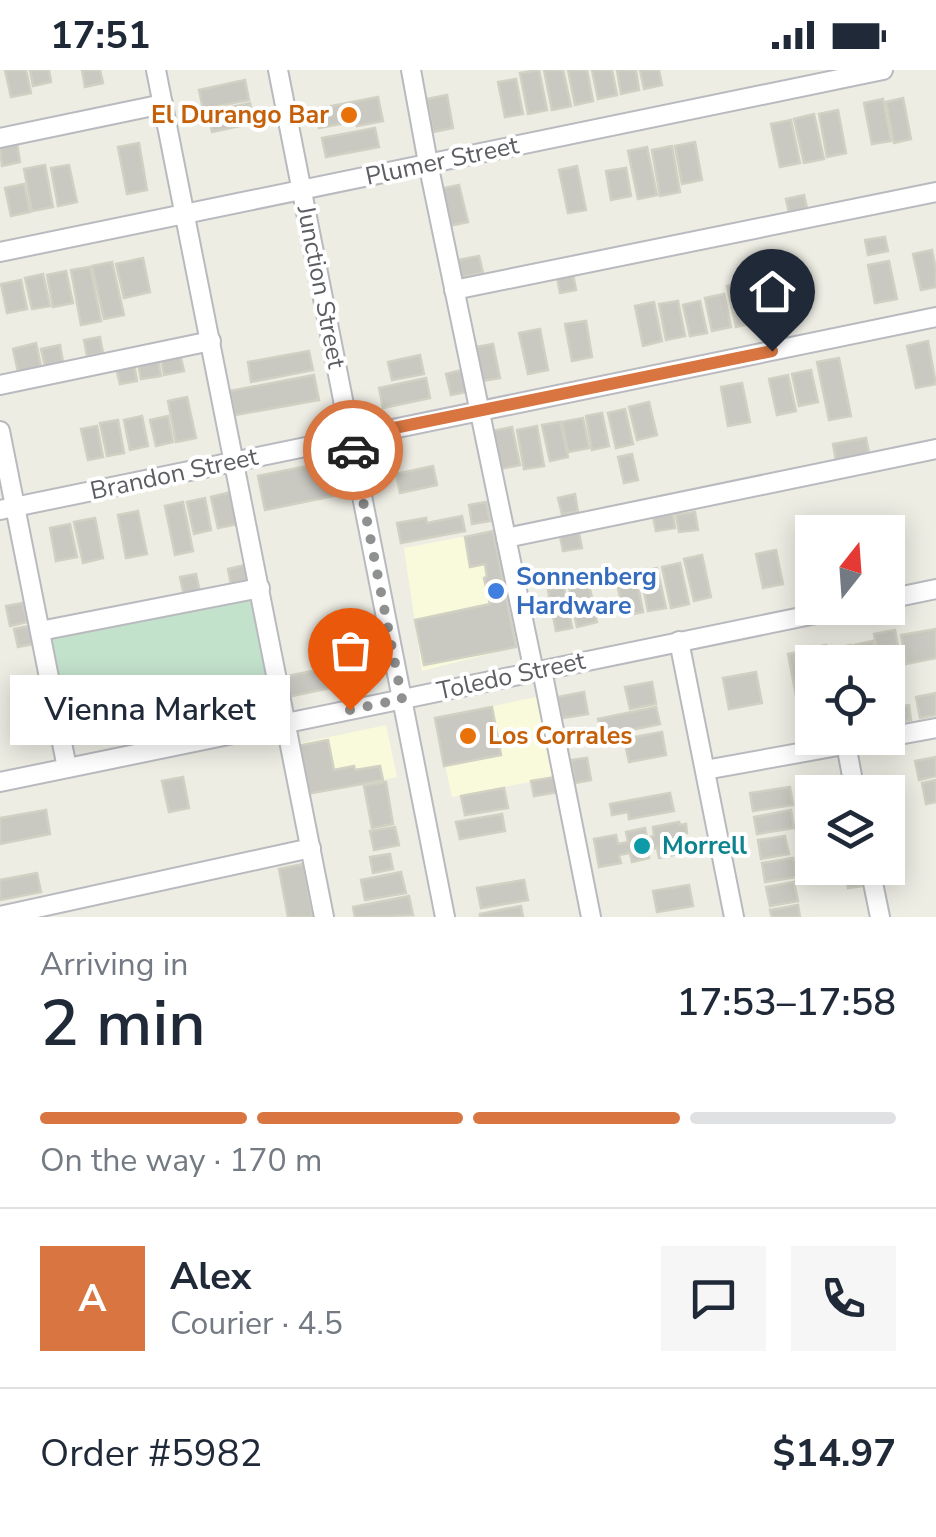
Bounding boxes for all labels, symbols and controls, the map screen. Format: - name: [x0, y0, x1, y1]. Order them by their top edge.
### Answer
- text: 17:51: [50, 10, 151, 61]
- place label: El Durango Bar: [151, 98, 329, 132]
- marker: El Durango Bar: [338, 104, 360, 126]
- street label: Plumer Street: [362, 128, 522, 194]
- street label: Junction Street: [288, 202, 353, 372]
- pin: [730, 249, 815, 352]
- icon: home: [745, 264, 800, 319]
- courier: [303, 400, 403, 500]
- icon: car: [326, 423, 381, 478]
- street label: Brandon Street: [87, 440, 261, 508]
- north arrow: [795, 515, 905, 625]
- map controls: [795, 515, 905, 885]
- place label: Sonnenberg Hardware: [516, 560, 657, 623]
- marker: Sonnenberg Hardware: [485, 580, 507, 602]
- pin: [308, 608, 393, 711]
- icon: bag: [323, 623, 378, 678]
- street label: Toledo Street: [434, 644, 588, 708]
- button: locate: [795, 645, 905, 755]
- callout: Vienna Market: [10, 675, 290, 745]
- text: Vienna Market: [44, 688, 256, 731]
- place label: Los Corrales: [488, 719, 633, 753]
- marker: Los Corrales: [457, 725, 479, 747]
- button: layers: [795, 775, 905, 885]
- place label: Morrell: [662, 829, 747, 863]
- marker: Morrell: [631, 835, 653, 857]
- text: Arriving in: [40, 943, 188, 986]
- text: 17:53–17:58: [677, 977, 896, 1028]
- text: 2 min: [40, 979, 206, 1068]
- text: On the way · 170 m: [40, 1139, 322, 1182]
- button: chat: [661, 1246, 766, 1351]
- button: phone: [791, 1246, 896, 1351]
- text: Alex: [170, 1251, 251, 1302]
- text: A: [78, 1273, 107, 1324]
- text: Courier · 4.5: [170, 1302, 343, 1345]
- text: Order #5982: [40, 1428, 262, 1479]
- text: $14.97: [773, 1428, 896, 1479]

